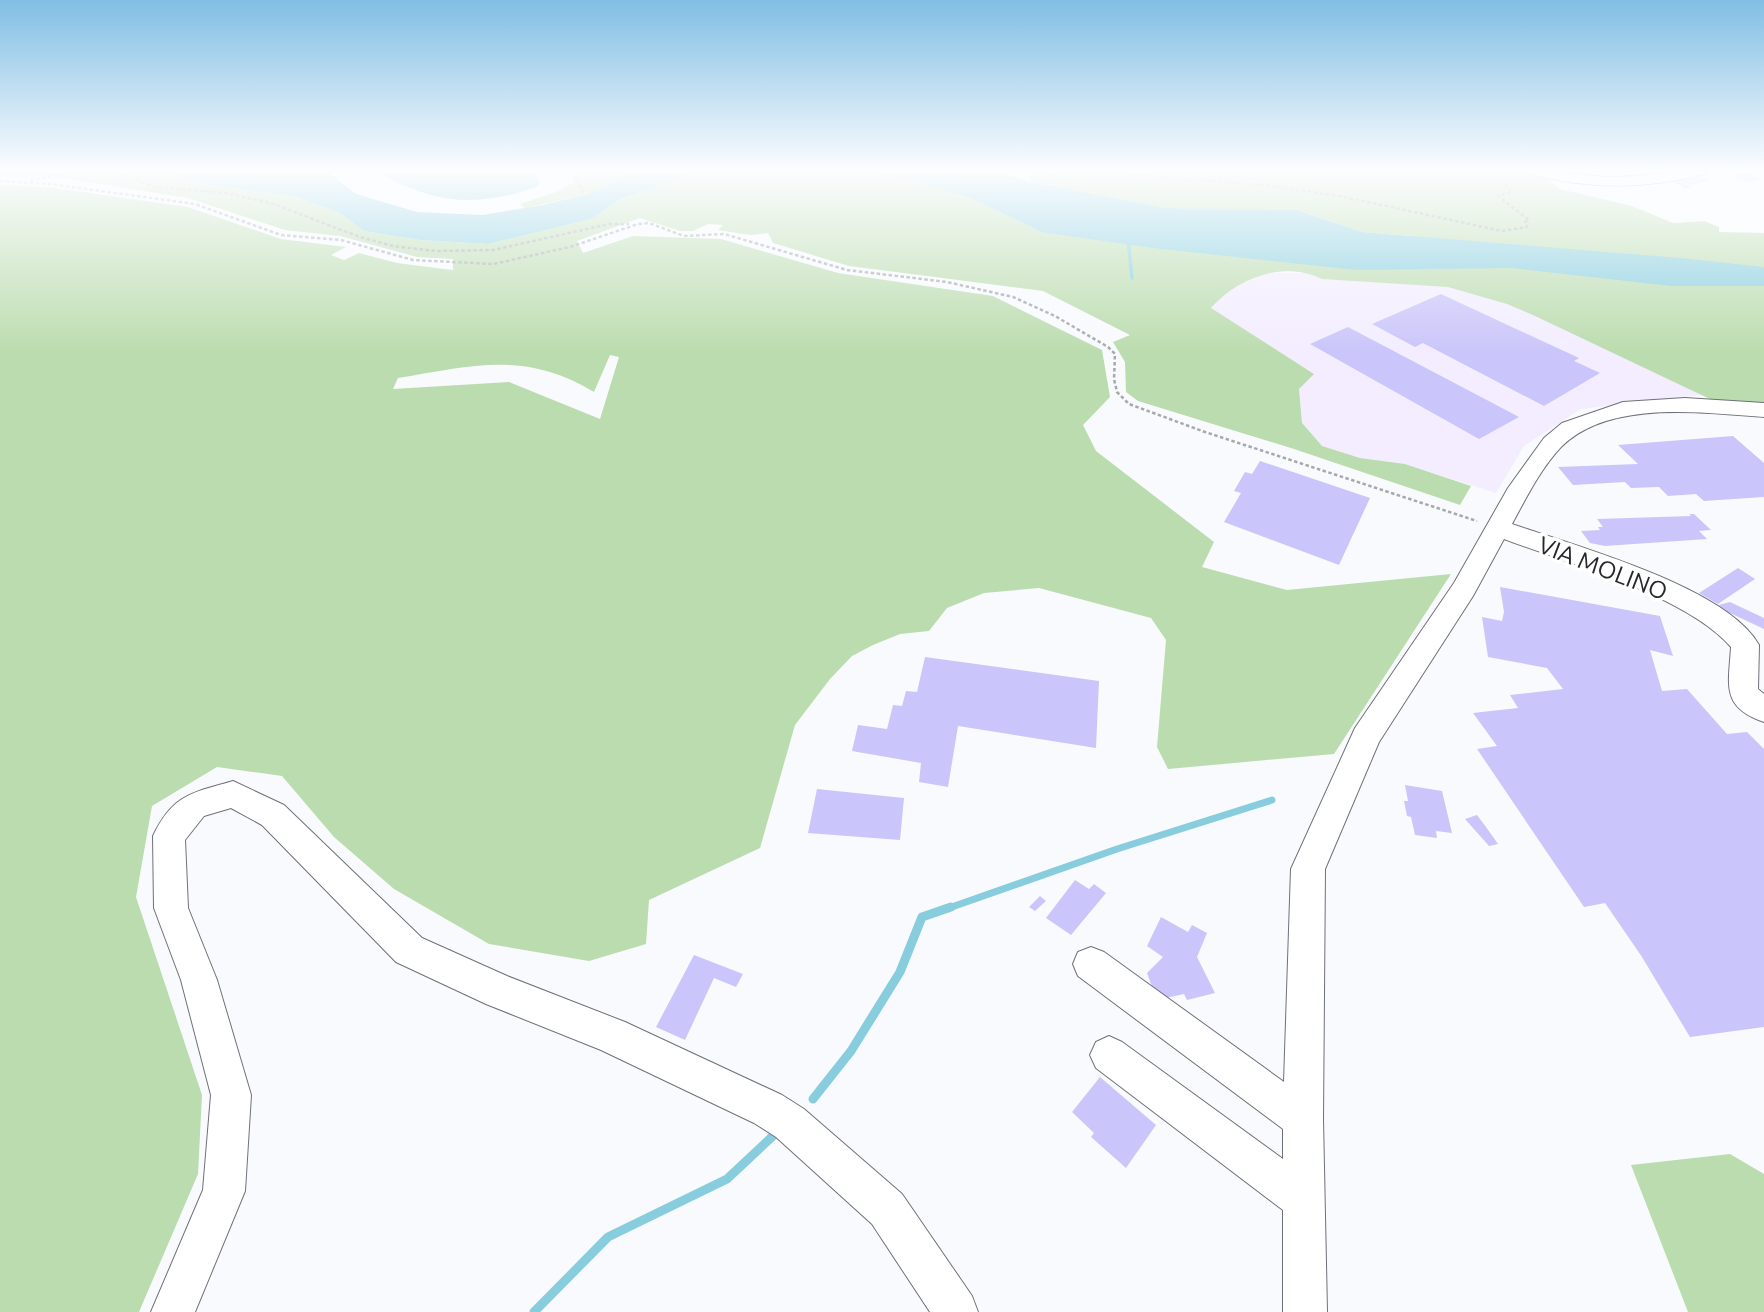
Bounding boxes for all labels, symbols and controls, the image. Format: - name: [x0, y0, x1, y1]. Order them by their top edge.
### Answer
- street label: VIA MOLINO: [1535, 531, 1671, 605]

